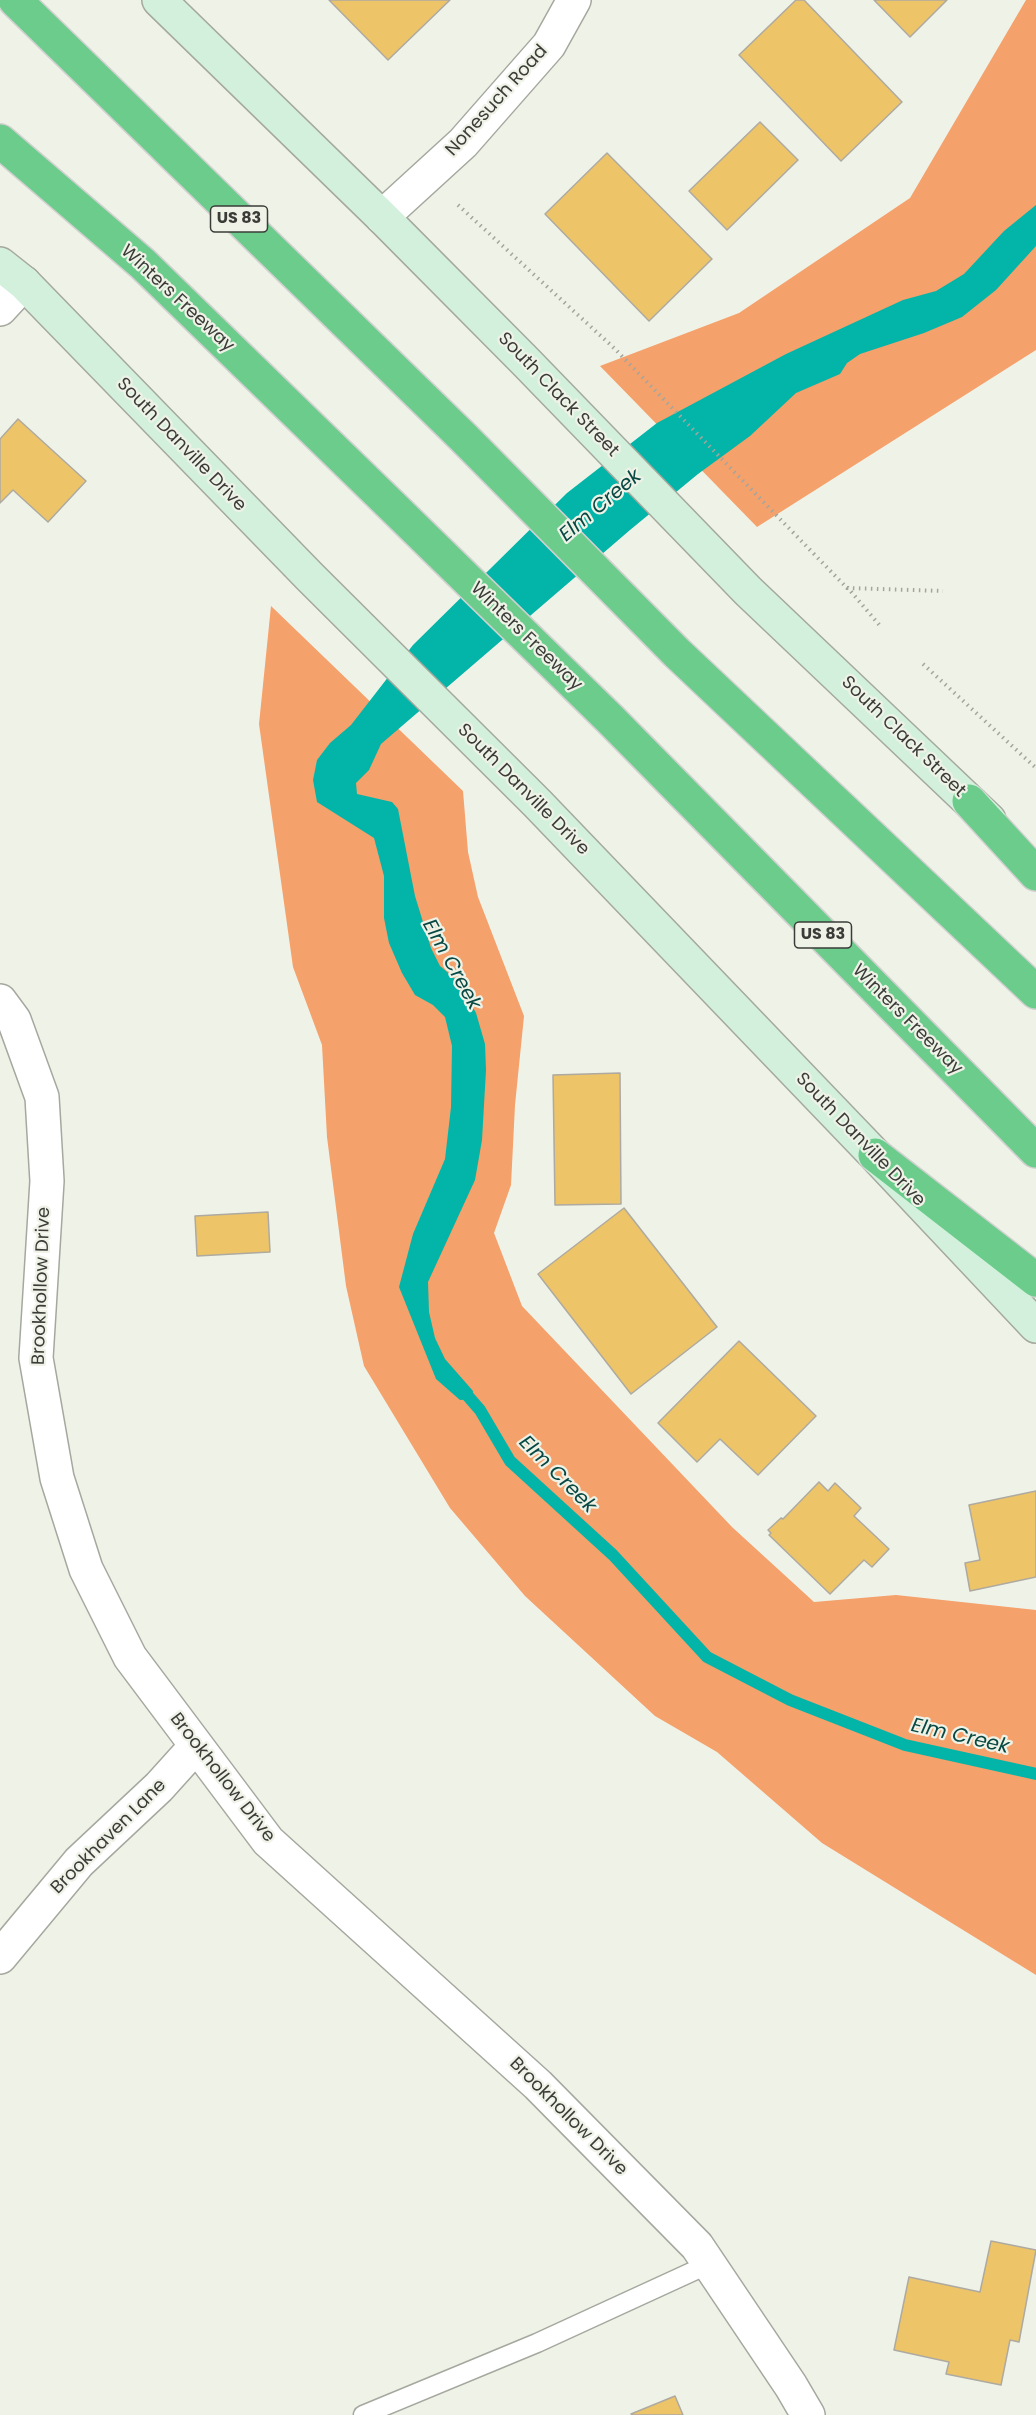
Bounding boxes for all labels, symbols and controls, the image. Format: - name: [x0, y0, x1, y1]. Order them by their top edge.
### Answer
- street label: Nonesuch Road: [442, 41, 552, 161]
- road number: US 83: [210, 206, 268, 232]
- street label: Winters Freeway: [116, 241, 238, 357]
- street label: South Clack Street: [493, 328, 623, 462]
- street label: South Danville Drive: [112, 374, 250, 516]
- water label: Elm Creek: [555, 465, 647, 547]
- street label: Winters Freeway: [466, 578, 586, 696]
- street label: South Clack Street: [836, 672, 970, 802]
- street label: South Danville Drive: [453, 720, 593, 860]
- water label: Elm Creek: [416, 916, 486, 1014]
- road number: US 83: [794, 922, 852, 948]
- street label: Winters Freeway: [847, 960, 967, 1080]
- street label: South Danville Drive: [791, 1069, 929, 1211]
- street label: Brookhollow Drive: [28, 1207, 56, 1365]
- water label: Elm Creek: [513, 1431, 601, 1519]
- street label: Brookhollow Drive: [165, 1709, 279, 1847]
- water label: Elm Creek: [909, 1714, 1011, 1760]
- street label: Brookhaven Lane: [47, 1775, 171, 1899]
- street label: Brookhollow Drive: [504, 2053, 632, 2181]

